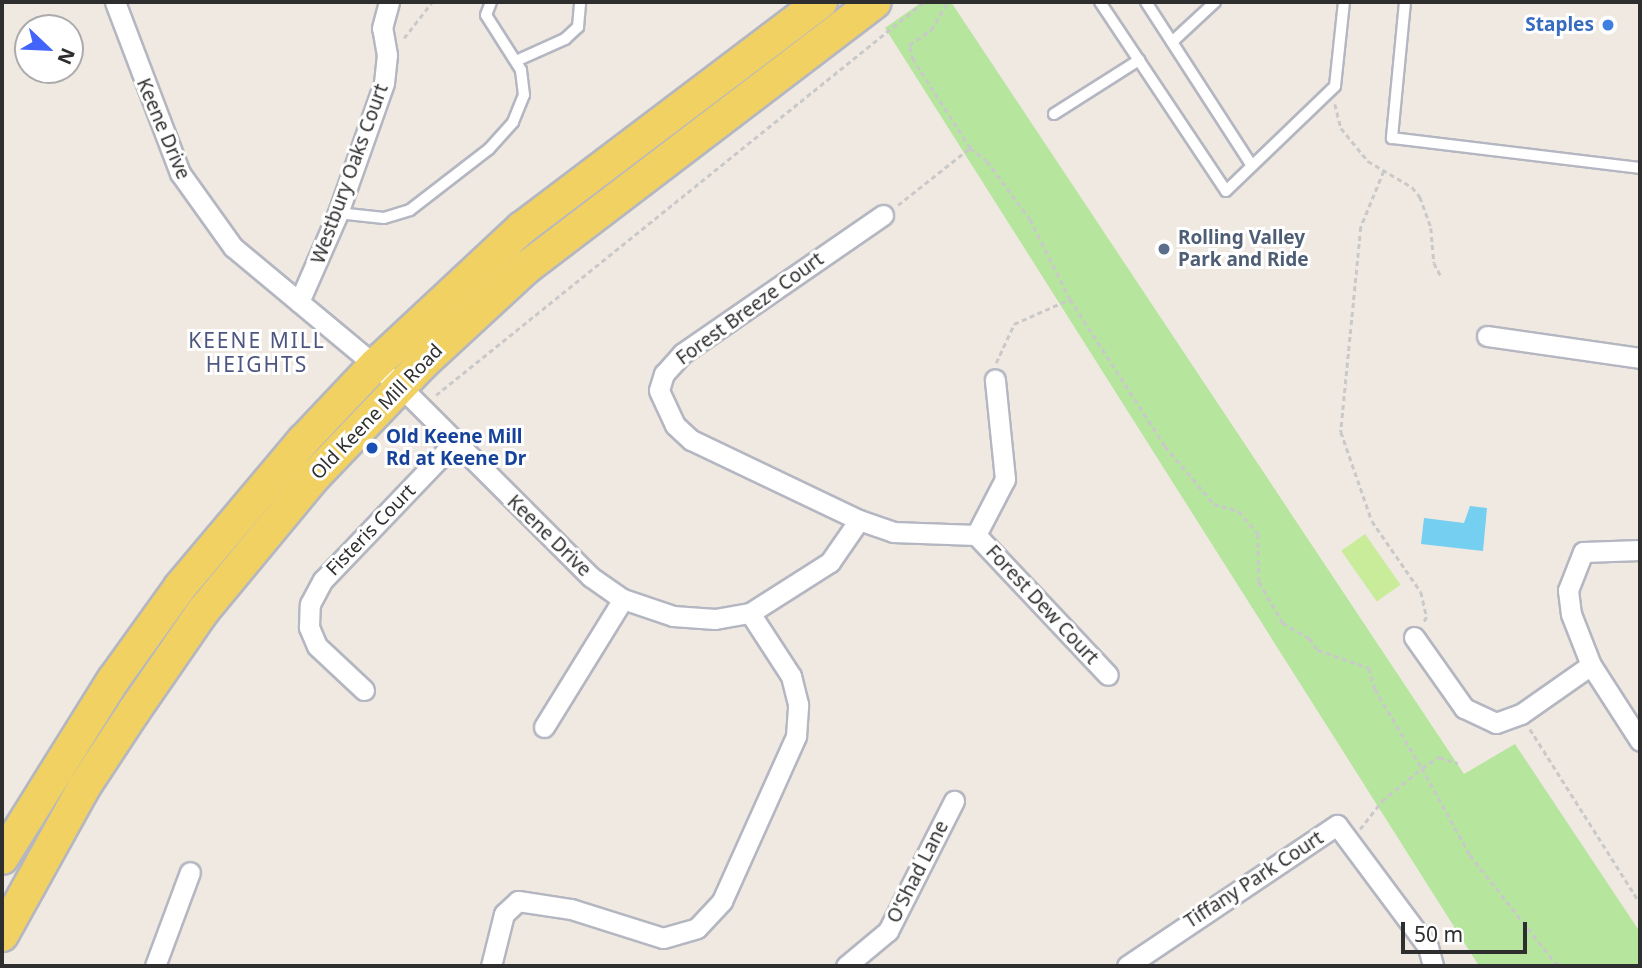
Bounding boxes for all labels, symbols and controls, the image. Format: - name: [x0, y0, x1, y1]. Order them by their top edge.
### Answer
- north arrow: [14, 14, 84, 84]
- place label: Staples: [1525, 14, 1594, 36]
- marker: Staples: [1600, 17, 1616, 33]
- text: N: [52, 44, 81, 69]
- street label: Keene Drive: [131, 75, 195, 183]
- street label: Westbury Oaks Court: [307, 81, 393, 267]
- place label: Rolling Valley Park and Ride: [1178, 227, 1309, 271]
- marker: Rolling Valley Park and Ride: [1156, 241, 1172, 257]
- street label: Forest Breeze Court: [672, 248, 828, 370]
- district label: KEENE MILL HEIGHTS: [189, 327, 325, 377]
- street label: Old Keene Mill Road: [306, 340, 448, 484]
- place label: Old Keene Mill Rd at Keene Dr: [386, 426, 526, 470]
- marker: Old Keene Mill Rd at Keene Dr: [364, 440, 380, 456]
- street label: Fisteris Court: [322, 480, 420, 580]
- street label: Keene Drive: [502, 490, 596, 582]
- street label: Forest Dew Court: [981, 541, 1103, 669]
- street label: O'Shad Lane: [882, 817, 954, 927]
- street label: Tiffany Park Court: [1180, 827, 1328, 933]
- scale bar: [1404, 908, 1530, 952]
- text: 50 m: [1414, 920, 1463, 948]

